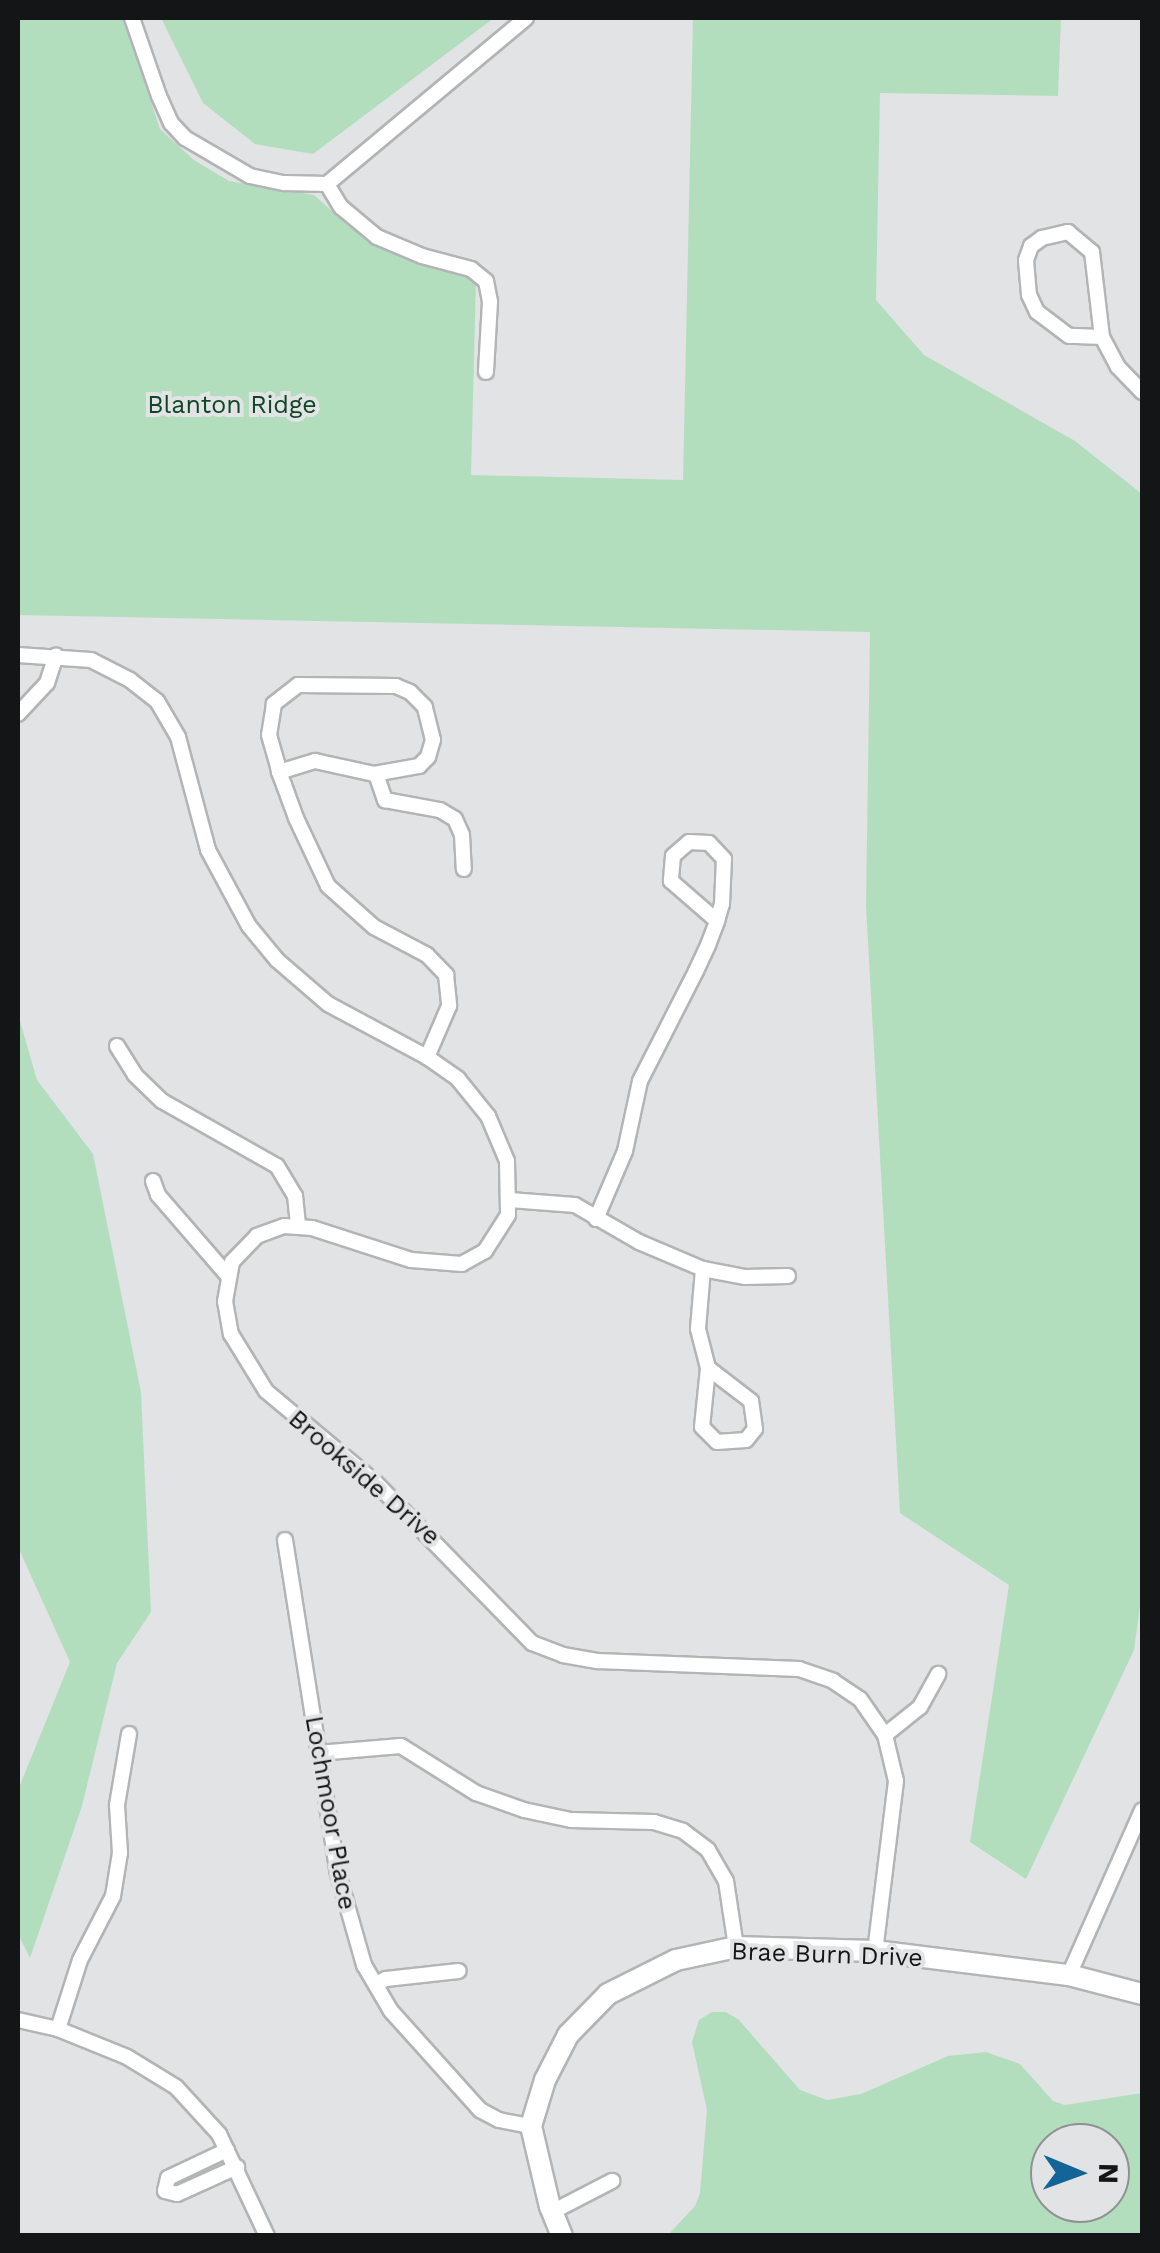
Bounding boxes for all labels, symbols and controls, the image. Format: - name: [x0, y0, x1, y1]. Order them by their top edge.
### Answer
- park label: Blanton Ridge: [147, 390, 317, 420]
- street label: Brookside Drive: [282, 1404, 446, 1552]
- street label: Lochmoor Place: [298, 1713, 362, 1913]
- street label: Brae Burn Drive: [731, 1937, 923, 1973]
- north arrow: [1030, 2123, 1130, 2223]
- text: N: [1092, 2163, 1125, 2184]

